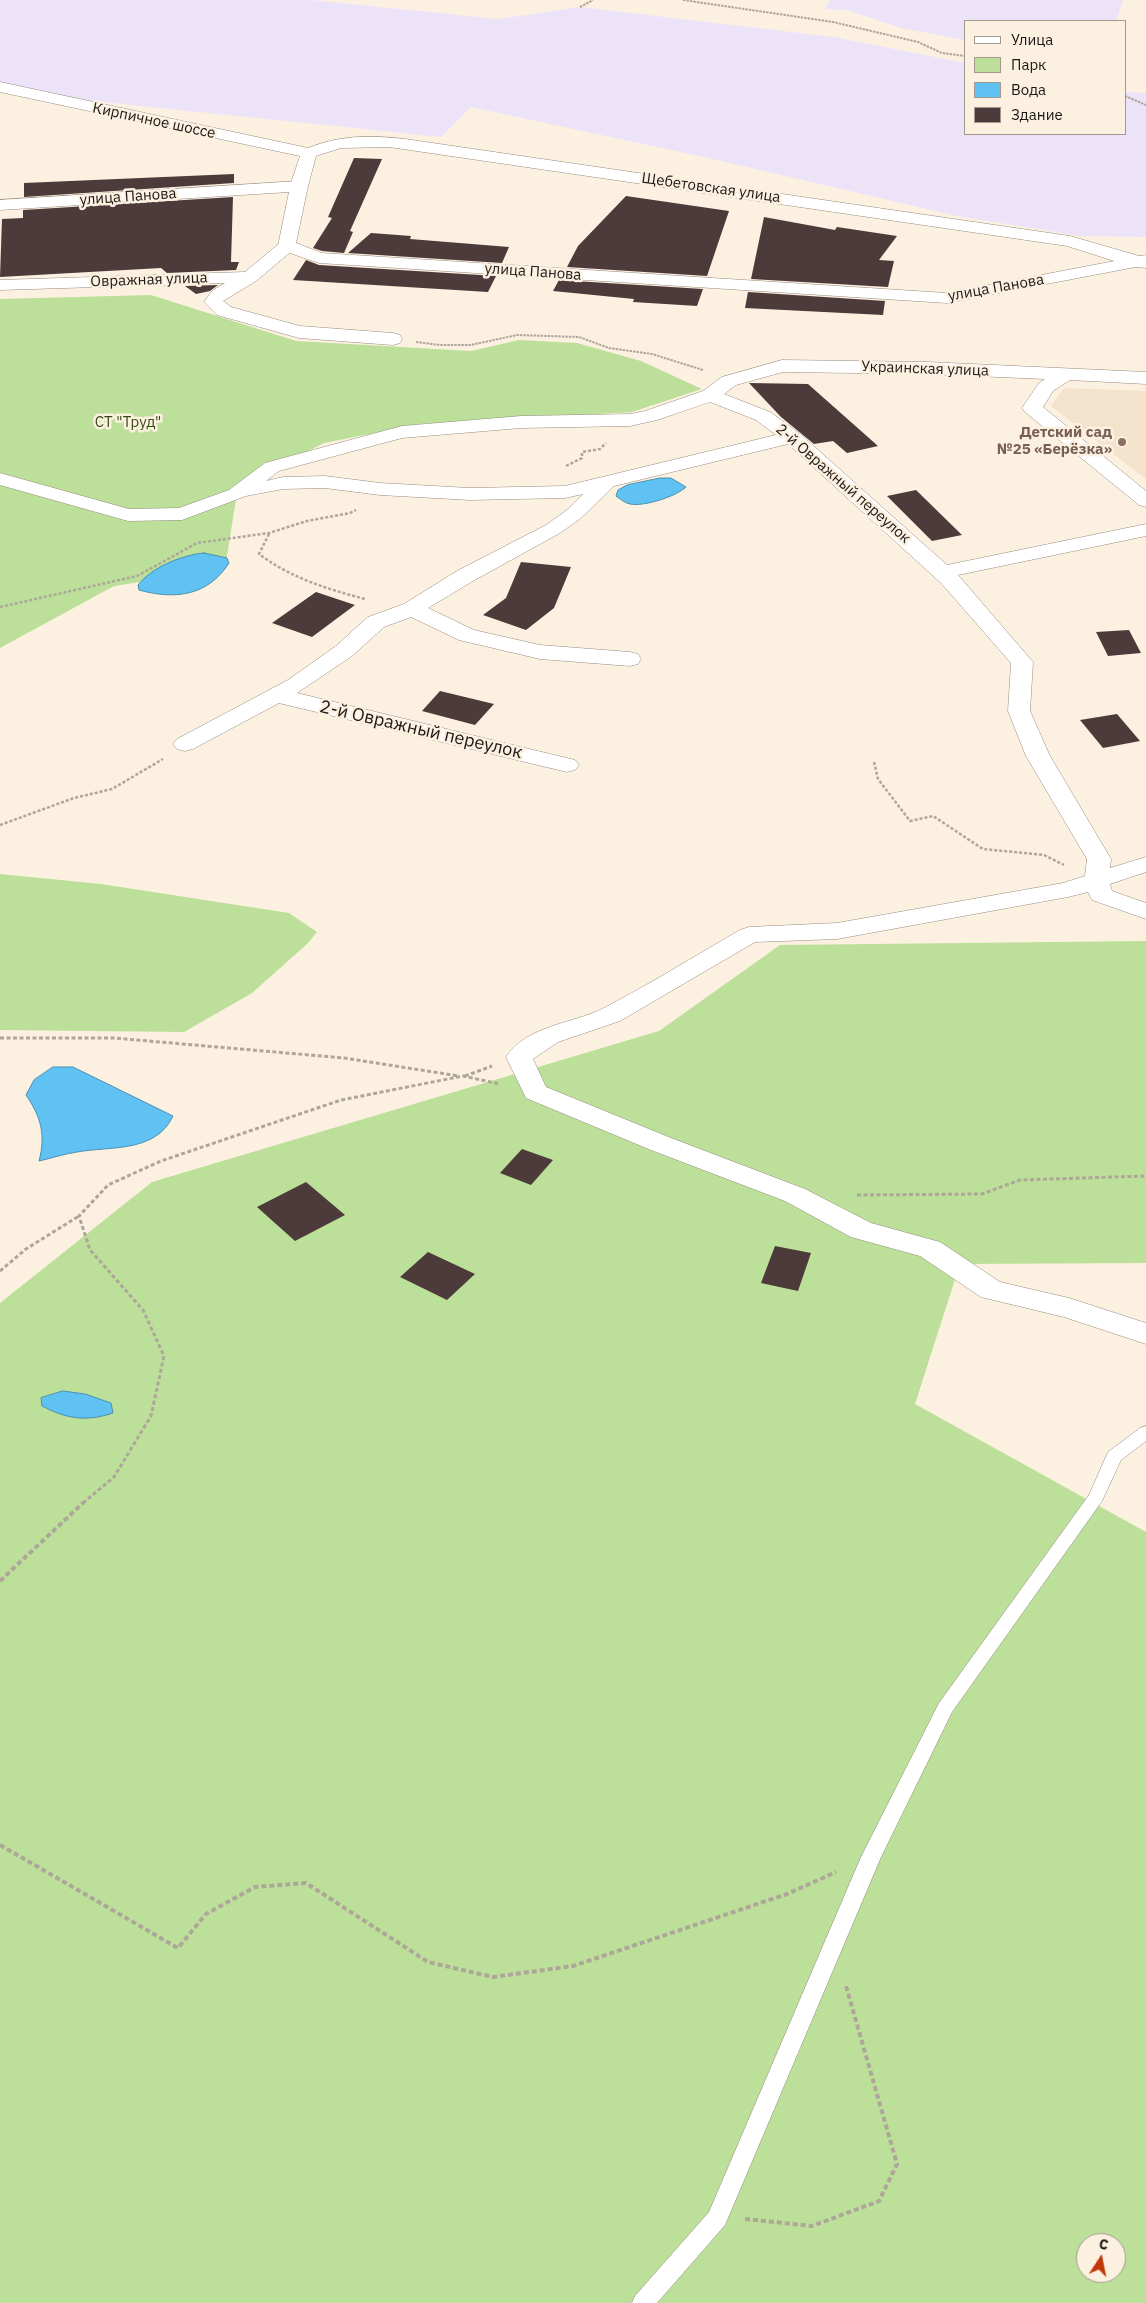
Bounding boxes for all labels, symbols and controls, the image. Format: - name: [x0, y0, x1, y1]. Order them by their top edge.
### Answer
- legend: [964, 20, 1126, 135]
- text: Улица: [1011, 30, 1053, 49]
- text: Парк: [1011, 55, 1046, 74]
- text: Вода: [1011, 80, 1046, 99]
- street label: Кирпичное шоссе: [91, 99, 217, 143]
- text: Здание: [1011, 105, 1063, 124]
- street label: Щебетовская улица: [640, 169, 782, 207]
- street label: улица Панова: [79, 185, 177, 209]
- street label: улица Панова: [484, 260, 582, 284]
- street label: Овражная улица: [90, 269, 208, 291]
- street label: улица Панова: [947, 271, 1045, 305]
- street label: Украинская улица: [861, 358, 989, 380]
- park label: СТ "Труд": [95, 414, 161, 432]
- street label: 2-й Овражный переулок: [772, 421, 914, 547]
- place label: Детский сад №25 «Берёзка»: [997, 424, 1112, 459]
- marker: Детский сад №25 «Берёзка»: [1116, 436, 1128, 448]
- street label: 2-й Овражный переулок: [318, 696, 524, 764]
- north arrow: [1076, 2233, 1126, 2283]
- text: С: [1097, 2235, 1110, 2254]

